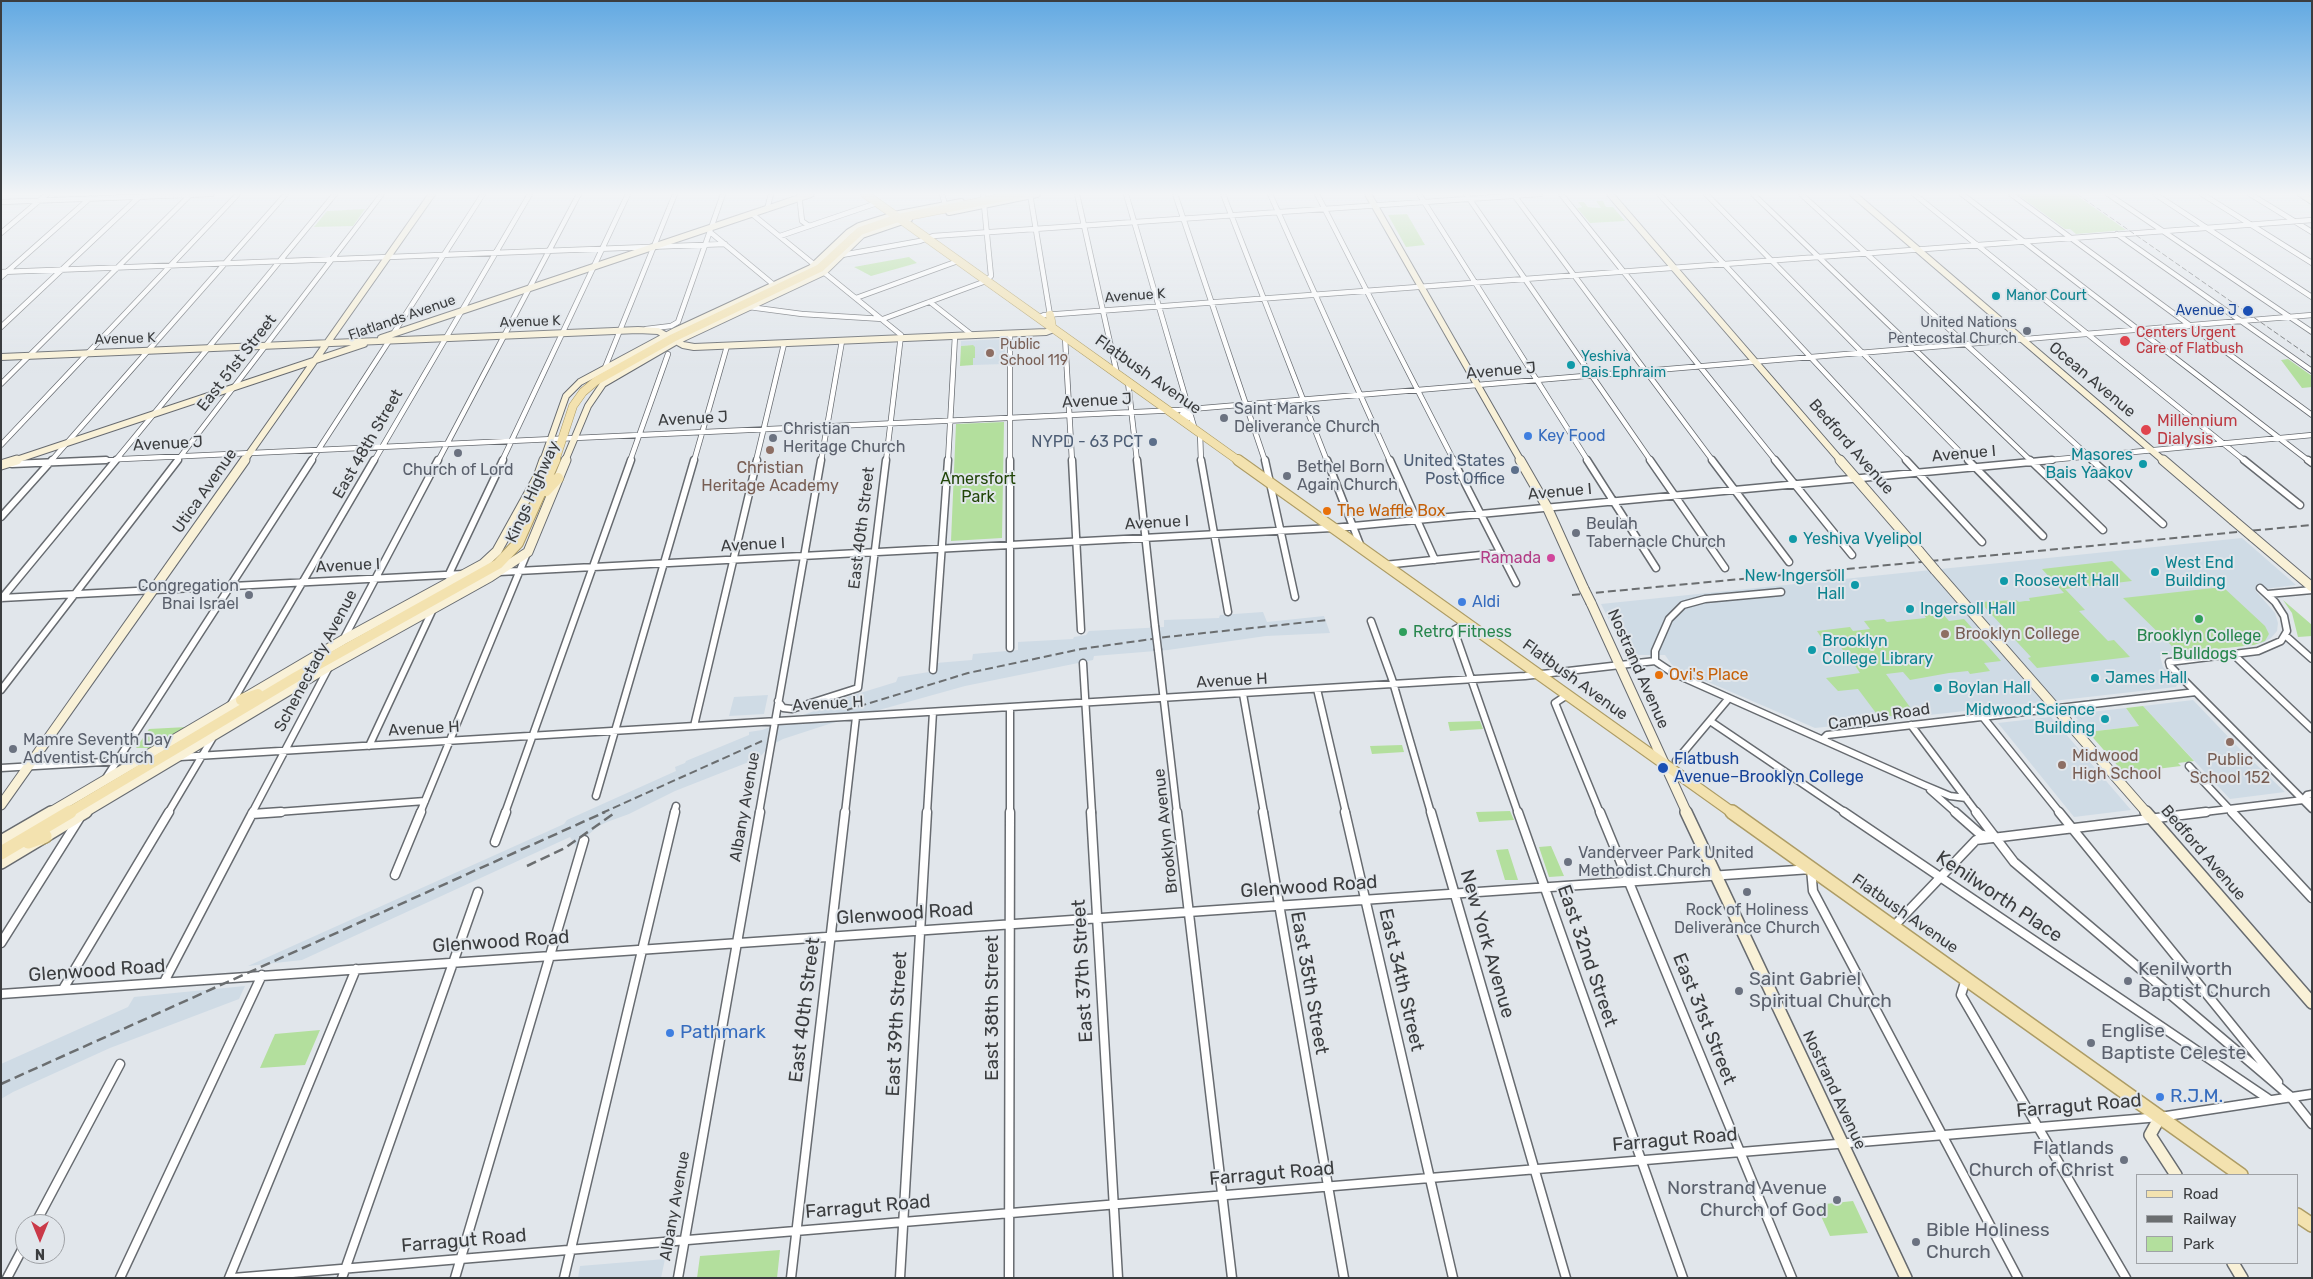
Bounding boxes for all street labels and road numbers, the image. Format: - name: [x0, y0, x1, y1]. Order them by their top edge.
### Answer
- street label: Avenue K: [1104, 285, 1166, 307]
- street label: Flatlands Avenue: [346, 292, 458, 344]
- street label: East 51st Street: [193, 311, 281, 415]
- street label: Avenue K: [499, 313, 561, 331]
- street label: Avenue K: [94, 330, 156, 348]
- street label: Flatbush Avenue: [1091, 331, 1205, 419]
- street label: Ocean Avenue: [2045, 338, 2139, 422]
- street label: Avenue J: [1465, 358, 1537, 384]
- street label: East 48th Street: [329, 386, 407, 502]
- street label: Avenue J: [1061, 390, 1133, 412]
- street label: Bedford Avenue: [1804, 396, 1898, 498]
- street label: Avenue J: [657, 408, 729, 430]
- street label: Avenue J: [132, 433, 204, 455]
- street label: Kings Highway: [502, 438, 564, 546]
- street label: Avenue I: [1931, 442, 1997, 466]
- street label: Utica Avenue: [169, 445, 241, 537]
- street label: East 40th Street: [845, 466, 879, 590]
- street label: Avenue I: [1527, 480, 1593, 504]
- street label: Avenue I: [1124, 512, 1190, 534]
- street label: Avenue I: [720, 534, 786, 556]
- street label: Avenue I: [315, 555, 381, 577]
- street label: Schenectady Avenue: [270, 587, 362, 735]
- street label: Nostrand Avenue: [1603, 606, 1673, 732]
- street label: Flatbush Avenue: [1519, 635, 1631, 725]
- street label: Avenue H: [1196, 670, 1268, 692]
- street label: Avenue H: [792, 693, 864, 715]
- street label: Campus Road: [1827, 699, 1931, 735]
- street label: Avenue H: [388, 718, 460, 740]
- street label: Albany Avenue: [726, 751, 764, 863]
- street label: Brooklyn Avenue: [1150, 768, 1182, 894]
- street label: Bedford Avenue: [2156, 802, 2250, 904]
- street label: Kenilworth Place: [1932, 846, 2066, 948]
- street label: New York Avenue: [1455, 867, 1519, 1021]
- street label: Flatbush Avenue: [1848, 870, 1962, 958]
- street label: Glenwood Road: [1240, 871, 1378, 903]
- street label: East 32nd Street: [1552, 882, 1622, 1030]
- street label: Glenwood Road: [836, 898, 974, 930]
- street label: East 37th Street: [1068, 899, 1098, 1043]
- street label: East 34th Street: [1374, 907, 1428, 1053]
- street label: East 35th Street: [1285, 910, 1333, 1056]
- street label: Glenwood Road: [432, 926, 570, 958]
- street label: East 38th Street: [982, 935, 1004, 1081]
- street label: East 40th Street: [785, 936, 825, 1084]
- street label: East 31st Street: [1667, 950, 1741, 1088]
- street label: East 39th Street: [882, 951, 912, 1097]
- street label: Glenwood Road: [28, 955, 166, 987]
- street label: Nostrand Avenue: [1798, 1028, 1870, 1152]
- street label: Farragut Road: [2015, 1089, 2143, 1123]
- street label: Farragut Road: [1611, 1123, 1739, 1157]
- street label: Albany Avenue: [656, 1150, 694, 1262]
- street label: Farragut Road: [1208, 1157, 1336, 1191]
- street label: Farragut Road: [804, 1190, 932, 1224]
- street label: Farragut Road: [400, 1224, 528, 1258]

